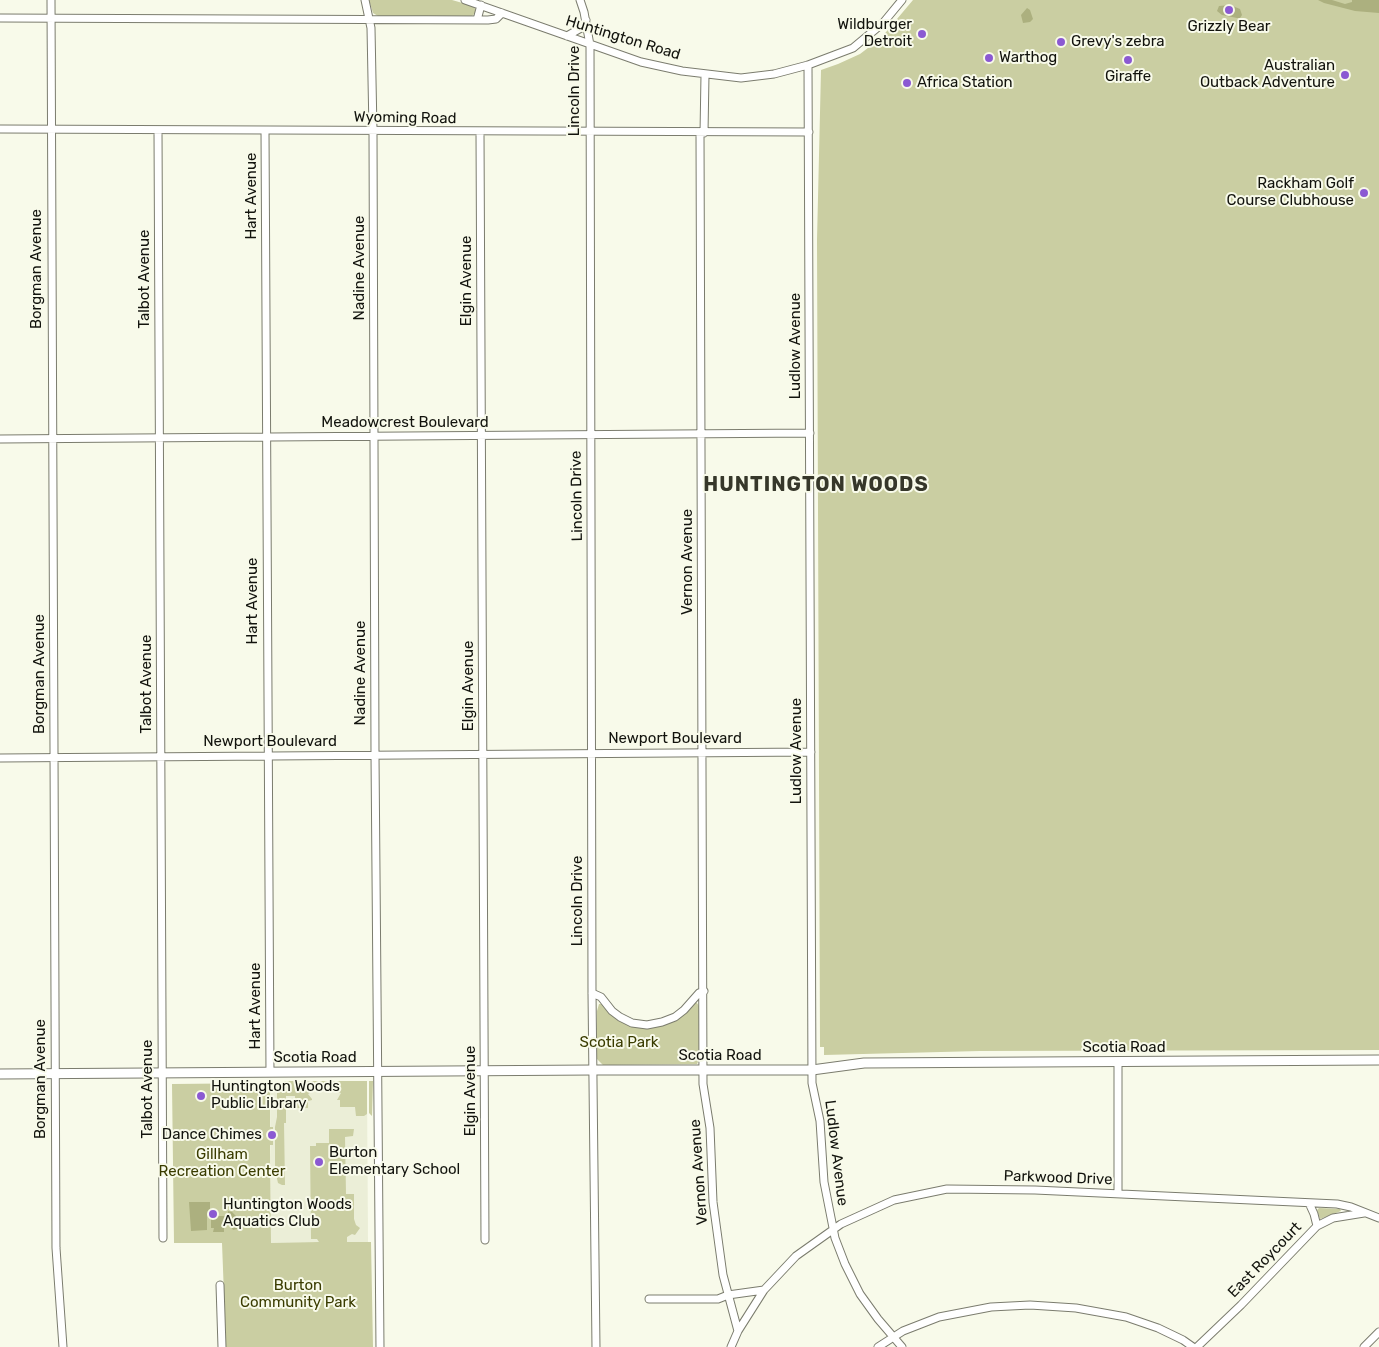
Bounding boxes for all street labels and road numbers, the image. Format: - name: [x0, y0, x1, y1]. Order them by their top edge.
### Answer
- street label: Huntington Road: [563, 12, 683, 64]
- street label: Lincoln Drive: [566, 46, 584, 136]
- street label: Wyoming Road: [353, 108, 457, 128]
- street label: Hart Avenue: [243, 153, 261, 239]
- street label: Borgman Avenue: [28, 209, 46, 329]
- street label: Nadine Avenue: [351, 216, 369, 320]
- street label: Talbot Avenue: [136, 230, 154, 328]
- street label: Elgin Avenue: [458, 236, 476, 326]
- street label: Ludlow Avenue: [787, 293, 805, 399]
- street label: Meadowcrest Boulevard: [321, 414, 489, 432]
- street label: Lincoln Drive: [567, 451, 587, 541]
- street label: Vernon Avenue: [679, 509, 697, 615]
- street label: Hart Avenue: [244, 558, 262, 644]
- street label: Borgman Avenue: [31, 614, 49, 734]
- street label: Nadine Avenue: [352, 621, 370, 725]
- street label: Talbot Avenue: [138, 635, 156, 733]
- street label: Elgin Avenue: [460, 641, 478, 731]
- street label: Ludlow Avenue: [788, 698, 806, 804]
- street label: Newport Boulevard: [608, 730, 742, 748]
- street label: Newport Boulevard: [203, 733, 337, 751]
- street label: Lincoln Drive: [569, 856, 587, 946]
- street label: Hart Avenue: [247, 963, 265, 1049]
- street label: Borgman Avenue: [32, 1019, 50, 1139]
- street label: Scotia Road: [1082, 1039, 1166, 1057]
- street label: Talbot Avenue: [139, 1040, 157, 1138]
- street label: Elgin Avenue: [462, 1046, 480, 1136]
- street label: Scotia Road: [678, 1047, 762, 1065]
- street label: Scotia Road: [273, 1049, 357, 1067]
- street label: Ludlow Avenue: [821, 1099, 851, 1207]
- street label: Vernon Avenue: [686, 1118, 712, 1226]
- street label: Parkwood Drive: [1003, 1167, 1113, 1189]
- street label: East Roycourt: [1224, 1218, 1306, 1302]

